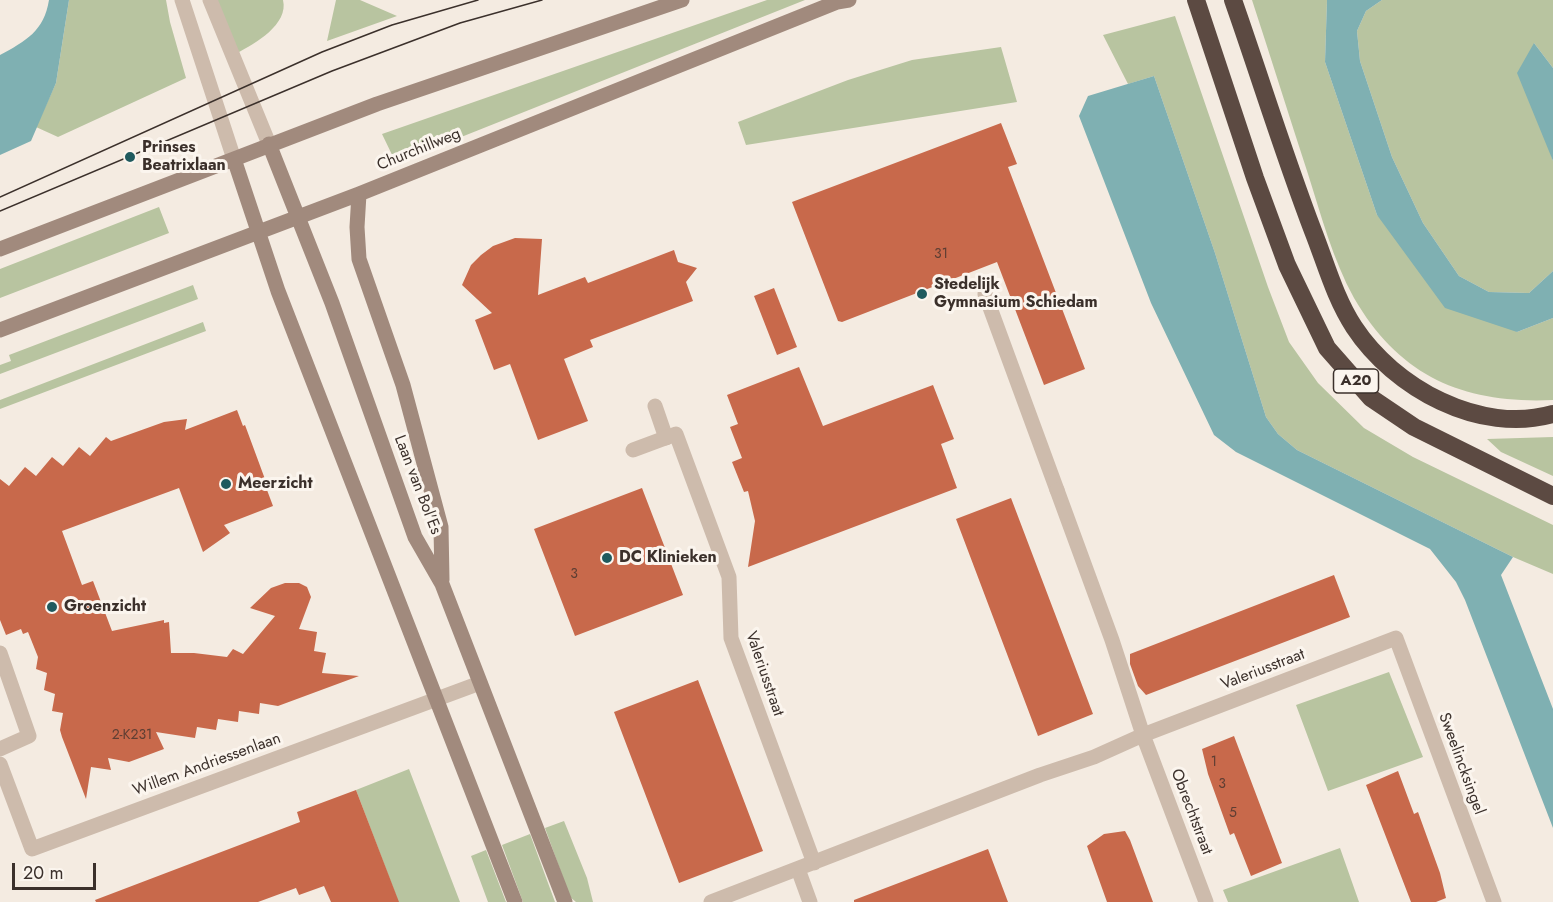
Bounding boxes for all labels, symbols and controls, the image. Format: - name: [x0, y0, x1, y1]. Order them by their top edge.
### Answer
- street label: Churchillweg: [374, 125, 464, 175]
- place label: Prinses Beatrixlaan: [142, 138, 226, 176]
- marker: Prinses Beatrixlaan: [123, 150, 137, 164]
- house number: 31: [934, 247, 948, 263]
- place label: Stedelijk Gymnasium Schiedam: [934, 275, 1098, 313]
- marker: Stedelijk Gymnasium Schiedam: [915, 287, 929, 301]
- road number: A20: [1334, 369, 1378, 393]
- street label: Laan van Bol'Es: [389, 433, 445, 537]
- place label: Meerzicht: [238, 474, 313, 494]
- marker: Meerzicht: [219, 477, 233, 491]
- place label: DC Klinieken: [619, 548, 717, 568]
- marker: DC Klinieken: [600, 551, 614, 565]
- house number: 3: [570, 567, 578, 583]
- place label: Groenzicht: [64, 597, 146, 617]
- marker: Groenzicht: [45, 600, 59, 614]
- street label: Valeriusstraat: [741, 629, 787, 719]
- street label: Valeriusstraat: [1218, 645, 1308, 695]
- street label: Sweelincksingel: [1434, 711, 1488, 817]
- house number: 2-K231: [112, 728, 152, 744]
- street label: Willem Andriessenlaan: [130, 729, 284, 801]
- house number: 1: [1211, 755, 1217, 771]
- street label: Obrechtstraat: [1166, 766, 1216, 858]
- house number: 3: [1218, 777, 1226, 793]
- house number: 5: [1229, 806, 1237, 822]
- scale bar: [15, 851, 99, 889]
- text: 20 m: [23, 860, 63, 886]

